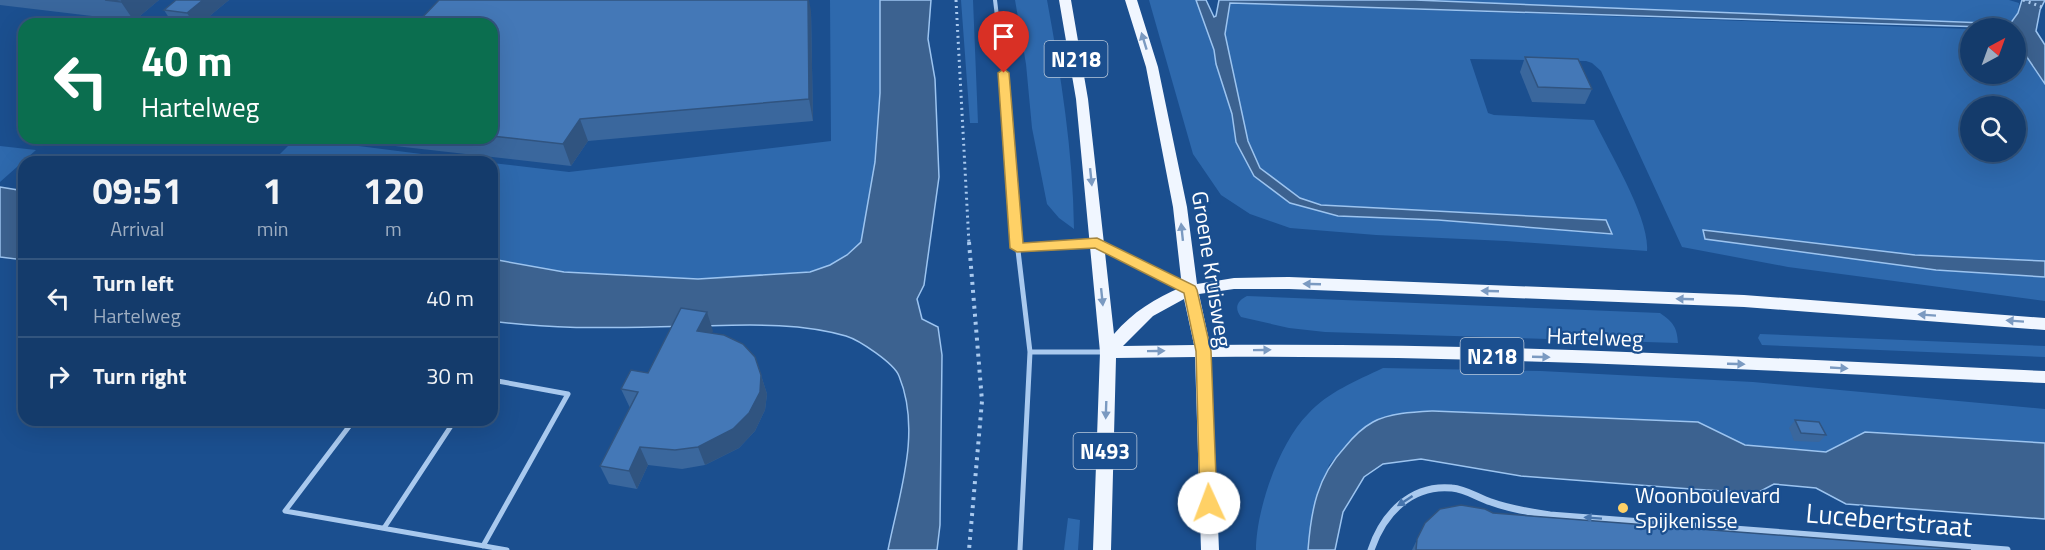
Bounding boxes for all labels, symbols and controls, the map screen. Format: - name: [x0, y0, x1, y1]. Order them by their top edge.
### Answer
- pin: [978, 11, 1029, 73]
- north arrow: [1960, 18, 2026, 84]
- map controls: [1960, 18, 2026, 162]
- icon: arrive: [987, 20, 1020, 53]
- text: 40 m: [141, 28, 233, 92]
- one-way arrow: [1139, 32, 1148, 50]
- road number: N218: [1044, 41, 1108, 77]
- icon: left: [42, 42, 120, 120]
- text: Hartelweg: [141, 86, 259, 127]
- button: search: [1960, 96, 2026, 162]
- text: 09:51: [92, 163, 182, 218]
- text: 1: [263, 163, 283, 218]
- text: 120: [363, 163, 424, 218]
- one-way arrow: [1086, 168, 1096, 187]
- street label: Groene Kruisweg: [1183, 189, 1241, 349]
- text: Arrival: [110, 213, 165, 244]
- text: min: [257, 213, 289, 244]
- text: m: [385, 213, 402, 244]
- one-way arrow: [1177, 223, 1187, 242]
- text: Turn left: [93, 266, 174, 300]
- one-way arrow: [1303, 279, 1322, 288]
- text: 40 m: [426, 281, 474, 315]
- icon: left: [42, 282, 75, 315]
- one-way arrow: [1481, 286, 1500, 296]
- one-way arrow: [1097, 288, 1107, 307]
- one-way arrow: [1676, 294, 1695, 303]
- text: Hartelweg: [93, 300, 181, 331]
- one-way arrow: [1918, 310, 1937, 319]
- one-way arrow: [2006, 317, 2025, 326]
- street label: Hartelweg: [1546, 318, 1644, 356]
- road number: N218: [1460, 338, 1524, 374]
- one-way arrow: [1252, 345, 1271, 355]
- one-way arrow: [1146, 347, 1165, 356]
- one-way arrow: [1531, 353, 1550, 362]
- text: Turn right: [93, 359, 187, 393]
- text: 30 m: [426, 359, 474, 393]
- icon: right: [42, 360, 75, 393]
- one-way arrow: [1726, 360, 1745, 369]
- one-way arrow: [1830, 363, 1849, 372]
- one-way arrow: [1101, 401, 1111, 420]
- road number: N493: [1074, 433, 1136, 469]
- position arrow: [1177, 471, 1241, 535]
- place label: Woonboulevard Spijkenisse: [1635, 478, 1780, 537]
- street label: Lucebertstraat: [1804, 491, 1974, 547]
- one-way arrow: [1397, 495, 1413, 506]
- marker: Woonboulevard Spijkenisse: [1616, 501, 1630, 515]
- one-way arrow: [1583, 513, 1602, 523]

